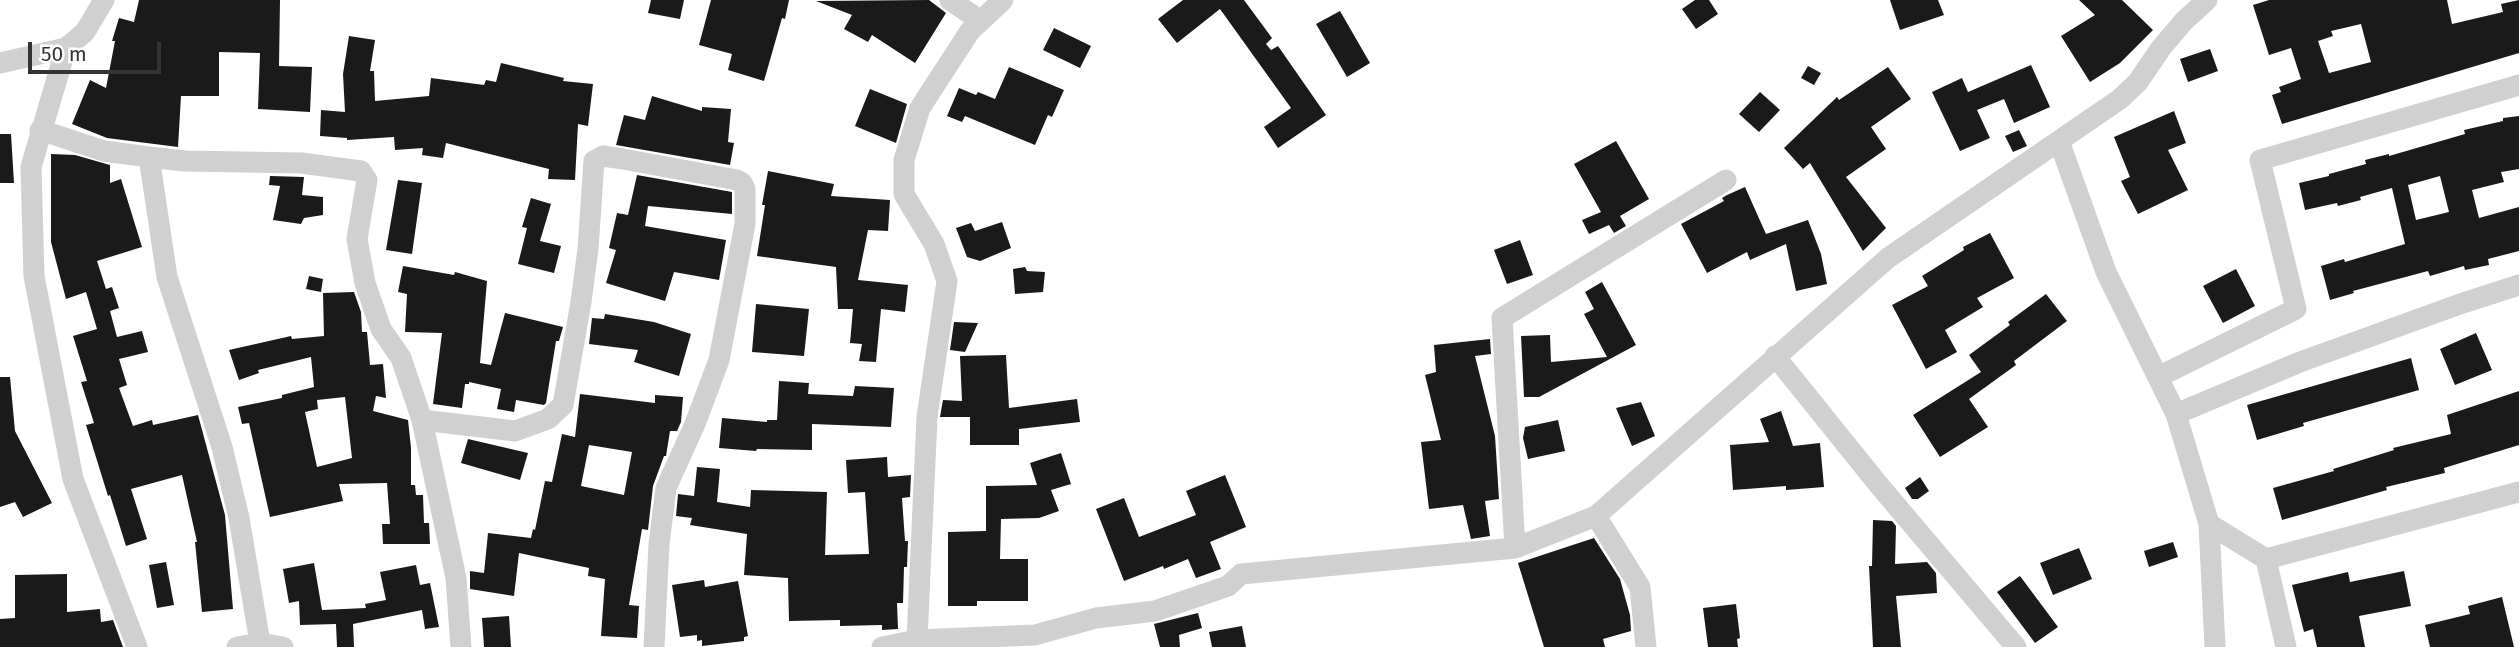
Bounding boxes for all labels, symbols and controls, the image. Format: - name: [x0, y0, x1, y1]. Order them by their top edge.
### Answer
- scale bar: [32, 28, 164, 72]
- text: 50 m: [41, 41, 87, 67]

